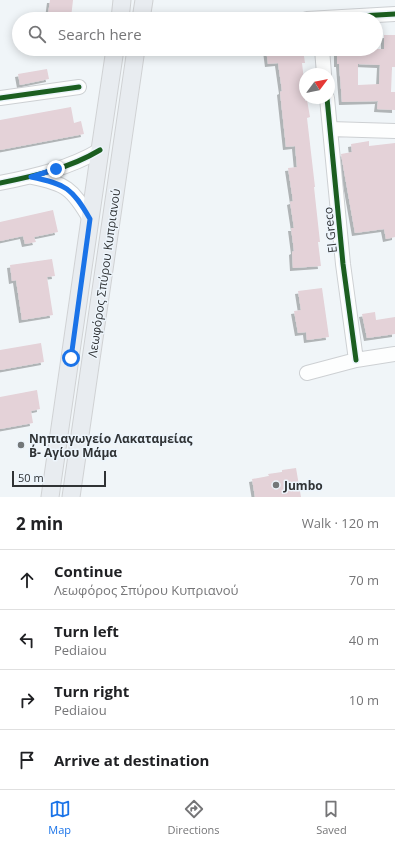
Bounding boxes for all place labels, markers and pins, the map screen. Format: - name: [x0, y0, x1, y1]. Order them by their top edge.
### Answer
- place label: Νηπιαγωγείο Λακαταμείας Β΄- Αγίου Μάμα: [29, 430, 192, 461]
- marker: Νηπιαγωγείο Λακαταμείας Β΄- Αγίου Μάμα: [16, 440, 26, 450]
- place label: Jumbo: [283, 477, 323, 494]
- marker: Jumbo: [271, 480, 281, 490]

